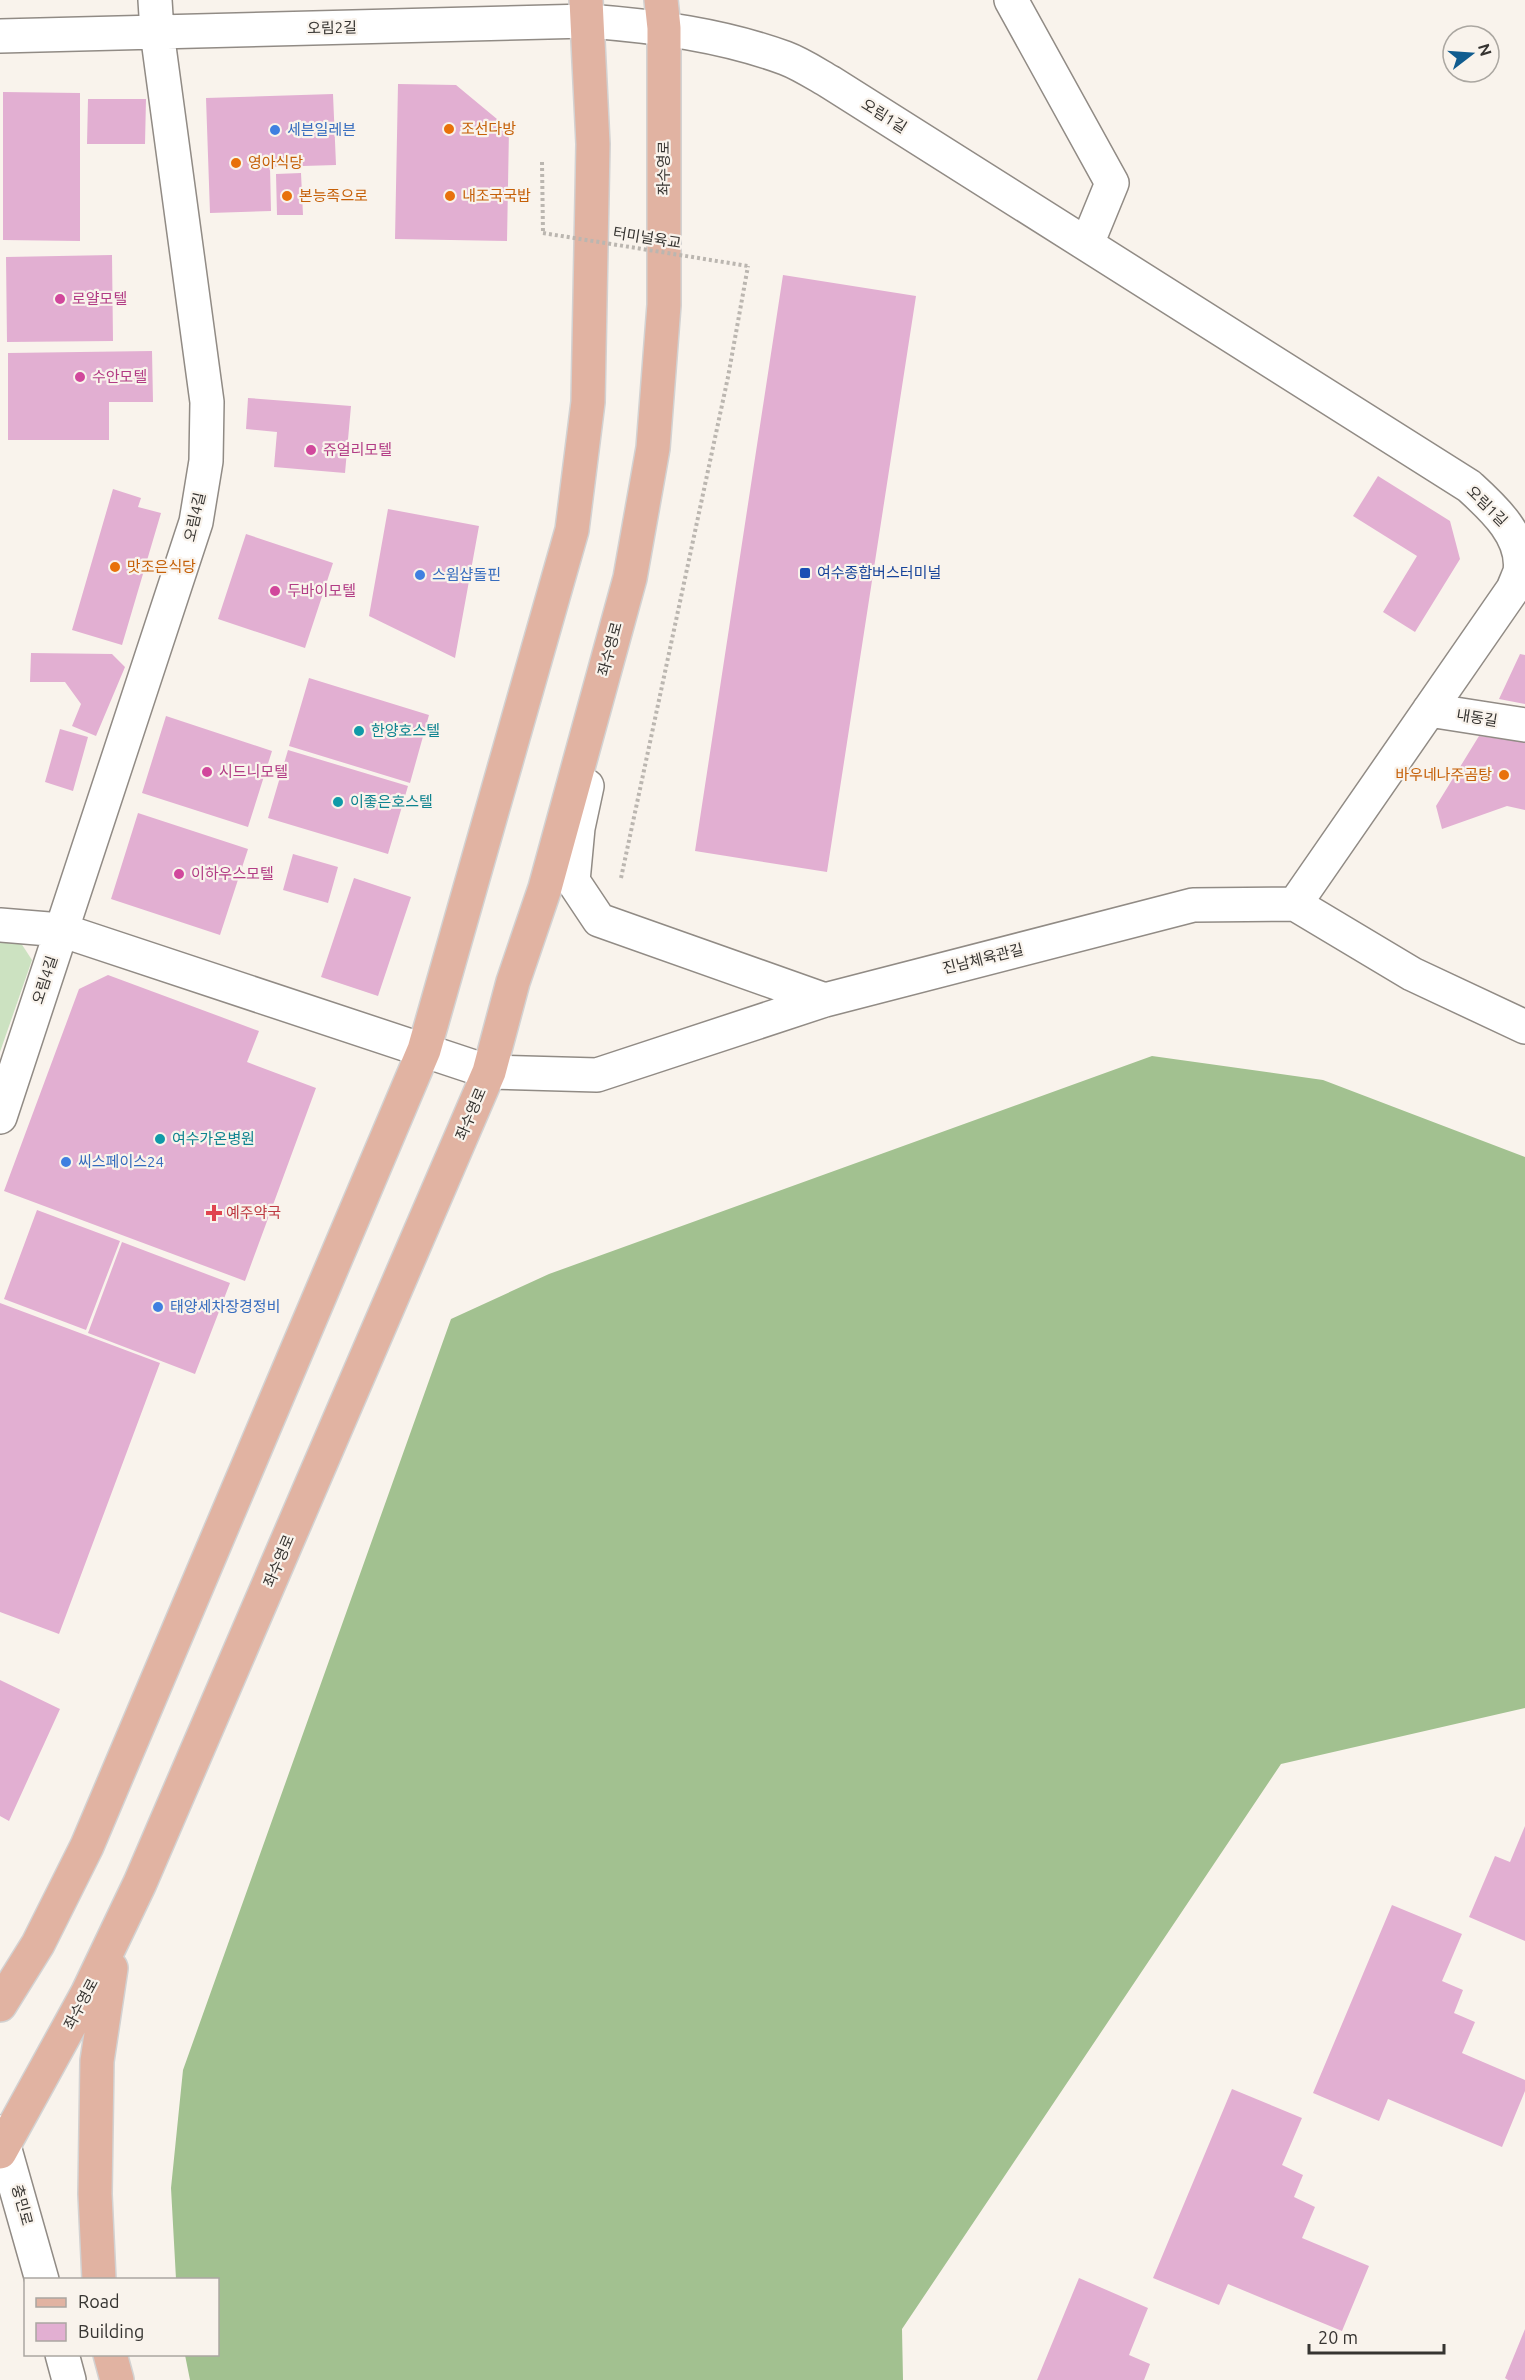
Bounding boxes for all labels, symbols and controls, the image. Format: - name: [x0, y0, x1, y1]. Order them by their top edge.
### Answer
- street label: 오림2길: [307, 19, 357, 36]
- north arrow: [1441, 24, 1501, 84]
- text: N: [1475, 41, 1496, 58]
- street label: 오림1길: [859, 95, 910, 136]
- place label: 조선다방: [461, 120, 516, 137]
- place label: 세븐일레븐: [287, 121, 356, 138]
- marker: 조선다방: [442, 122, 456, 136]
- marker: 세븐일레븐: [268, 123, 282, 137]
- street label: 좌수영로: [655, 140, 672, 196]
- place label: 영아식당: [248, 154, 303, 171]
- marker: 영아식당: [229, 156, 243, 170]
- place label: 본능족으로: [299, 187, 368, 204]
- place label: 내조국국밥: [462, 187, 531, 204]
- marker: 본능족으로: [280, 189, 294, 203]
- marker: 내조국국밥: [443, 189, 457, 203]
- street label: 터미널육교: [612, 224, 682, 251]
- place label: 로얄모텔: [72, 290, 127, 307]
- marker: 로얄모텔: [53, 292, 67, 306]
- place label: 수안모텔: [92, 368, 147, 385]
- marker: 수안모텔: [73, 370, 87, 384]
- place label: 쥬얼리모텔: [323, 441, 392, 458]
- marker: 쥬얼리모텔: [304, 443, 318, 457]
- street label: 오림1길: [1464, 482, 1511, 529]
- street label: 오림4길: [181, 491, 208, 543]
- place label: 맛조은식당: [127, 558, 196, 575]
- marker: 맛조은식당: [108, 560, 122, 574]
- place label: 여수종합버스터미널: [817, 564, 941, 581]
- place label: 스윔샵돌핀: [432, 566, 501, 583]
- marker: 여수종합버스터미널: [798, 566, 812, 580]
- marker: 스윔샵돌핀: [413, 568, 427, 582]
- place label: 두바이모텔: [287, 582, 356, 599]
- marker: 두바이모텔: [268, 584, 282, 598]
- street label: 좌수영로: [594, 620, 625, 678]
- street label: 내동길: [1455, 706, 1499, 729]
- place label: 한양호스텔: [371, 722, 440, 739]
- marker: 한양호스텔: [352, 724, 366, 738]
- place label: 시드니모텔: [219, 763, 288, 780]
- marker: 시드니모텔: [200, 765, 214, 779]
- place label: 바우네나주곰탕: [1395, 766, 1492, 783]
- marker: 바우네나주곰탕: [1497, 768, 1511, 782]
- place label: 이좋은호스텔: [350, 793, 433, 810]
- marker: 이좋은호스텔: [331, 795, 345, 809]
- place label: 이하우스모텔: [191, 865, 274, 882]
- marker: 이하우스모텔: [172, 867, 186, 881]
- street label: 진남체육관길: [941, 940, 1025, 977]
- street label: 오림4길: [29, 954, 60, 1006]
- street label: 좌수영로: [452, 1085, 489, 1143]
- place label: 여수가온병원: [172, 1130, 255, 1147]
- marker: 여수가온병원: [153, 1132, 167, 1146]
- place label: 씨스페이스24: [78, 1153, 164, 1170]
- marker: 씨스페이스24: [59, 1155, 73, 1169]
- place label: 예주약국: [226, 1204, 281, 1221]
- marker: 예주약국: [207, 1206, 221, 1220]
- place label: 태양세차장경정비: [170, 1298, 280, 1315]
- marker: 태양세차장경정비: [151, 1300, 165, 1314]
- street label: 좌수영로: [260, 1532, 297, 1590]
- street label: 좌수영로: [60, 1975, 101, 2032]
- street label: 충민로: [9, 2183, 36, 2227]
- legend: [24, 2278, 219, 2356]
- text: Road: [78, 2291, 120, 2311]
- scale bar: [1309, 2317, 1444, 2355]
- text: Building: [78, 2321, 144, 2341]
- text: 20 m: [1318, 2327, 1358, 2347]

